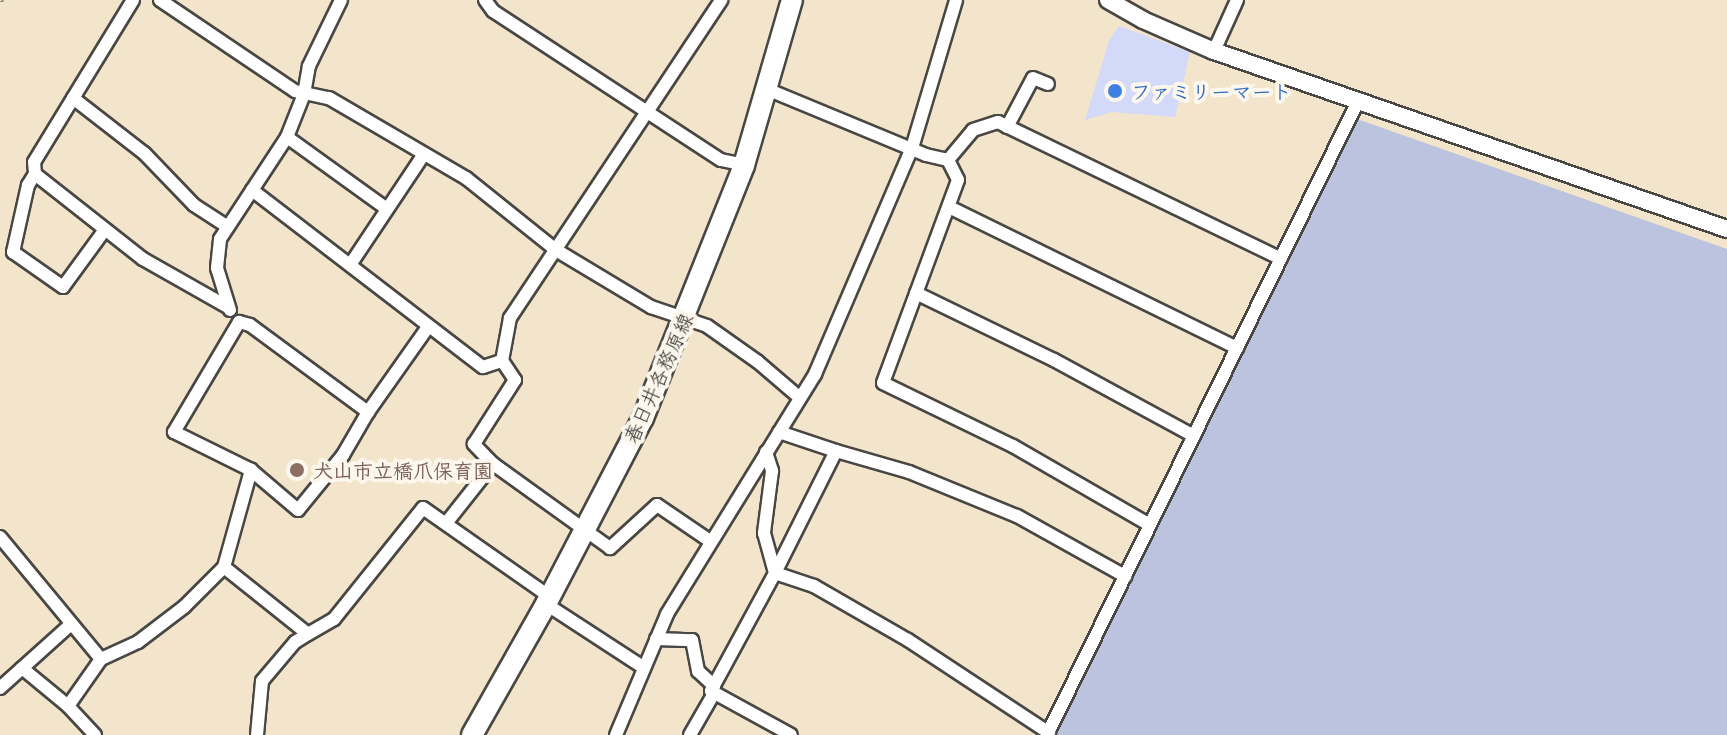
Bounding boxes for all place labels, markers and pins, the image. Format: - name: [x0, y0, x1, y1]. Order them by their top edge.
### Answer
- place label: ファミリーマート: [1131, 79, 1291, 103]
- marker: ファミリーマート: [1106, 82, 1124, 100]
- place label: 犬山市立橋爪保育園: [313, 458, 493, 482]
- marker: 犬山市立橋爪保育園: [288, 461, 306, 479]

